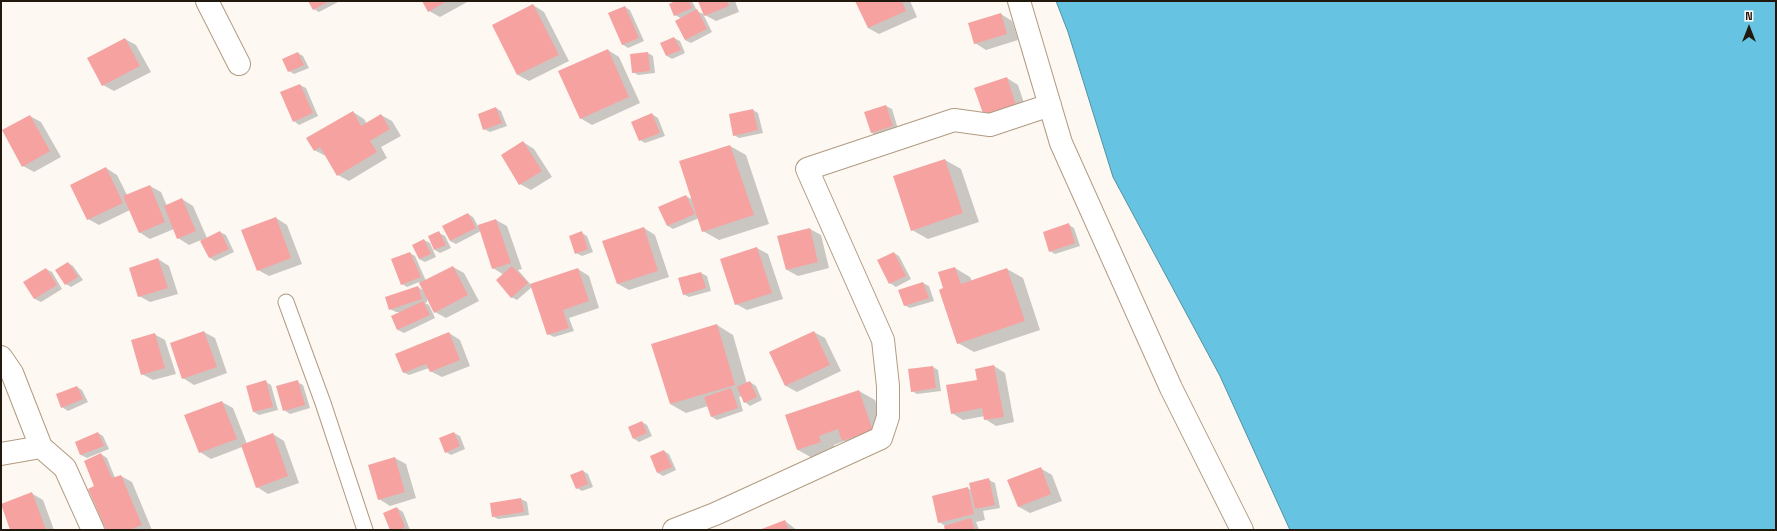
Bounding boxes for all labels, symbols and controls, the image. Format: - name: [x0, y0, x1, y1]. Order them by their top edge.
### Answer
- north arrow: [1729, 8, 1769, 48]
- text: N: [1745, 9, 1753, 23]

